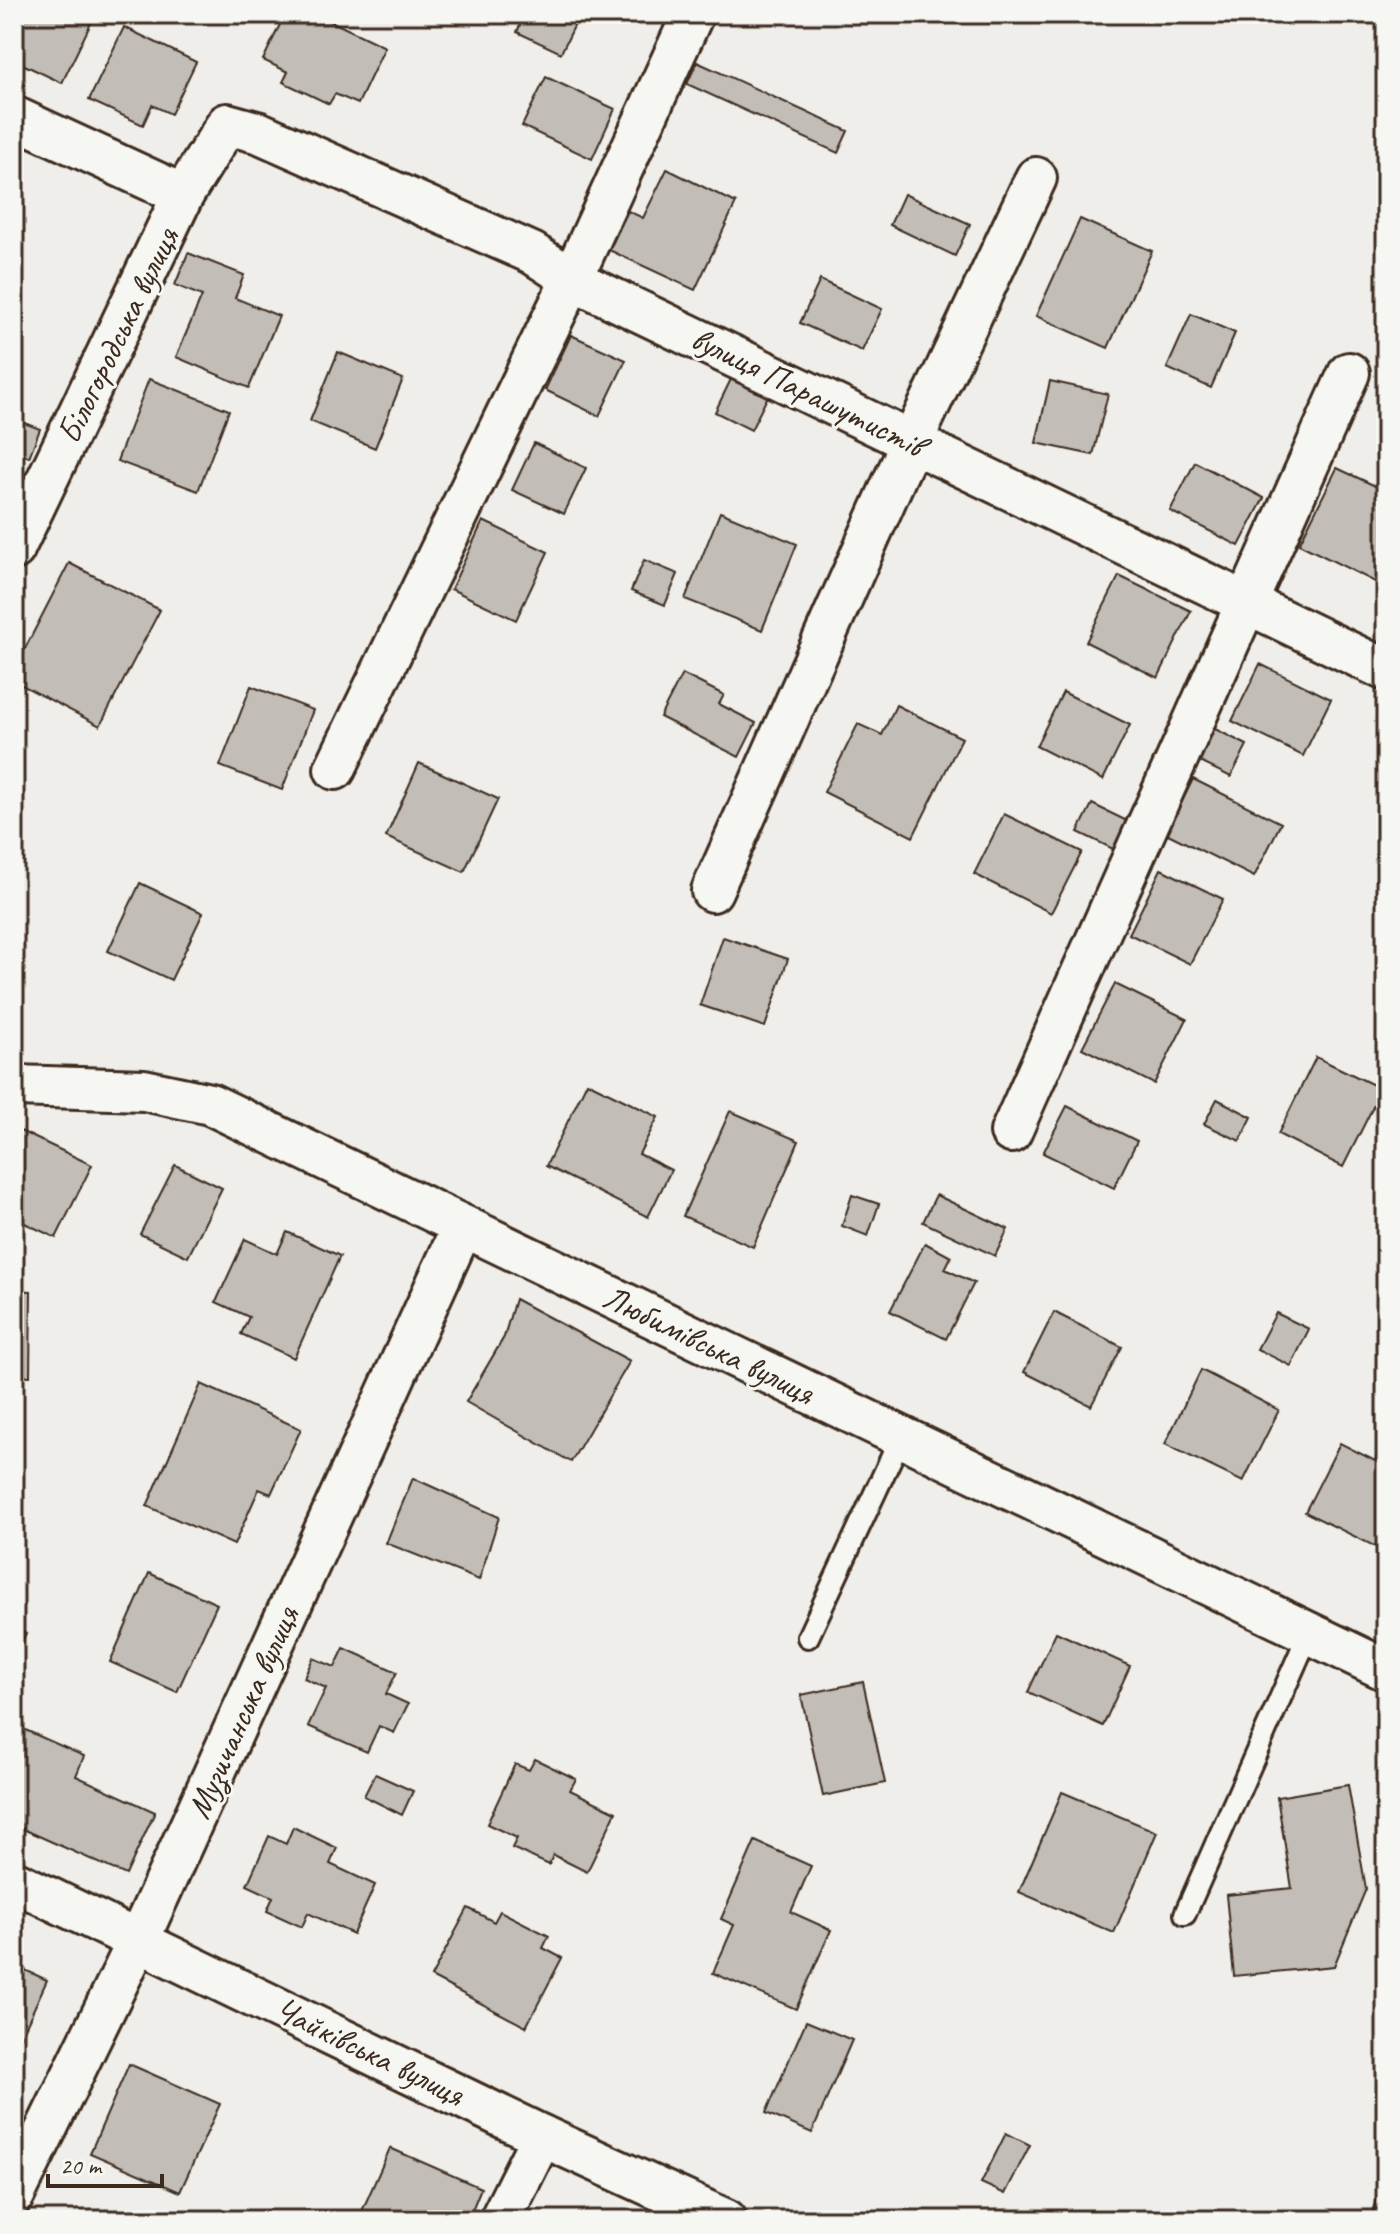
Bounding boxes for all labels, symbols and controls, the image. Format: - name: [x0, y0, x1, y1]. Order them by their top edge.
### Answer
- street label: Білогородська вулиця: [47, 219, 189, 450]
- street label: вулиця Парашутистів: [685, 317, 938, 470]
- street label: Любимівська вулиця: [596, 1275, 823, 1415]
- street label: Музичанська вулиця: [177, 1598, 309, 1825]
- street label: Чайківська вулиця: [268, 1987, 473, 2116]
- scale bar: [48, 2138, 162, 2188]
- text: 20 m: [60, 2151, 103, 2181]

